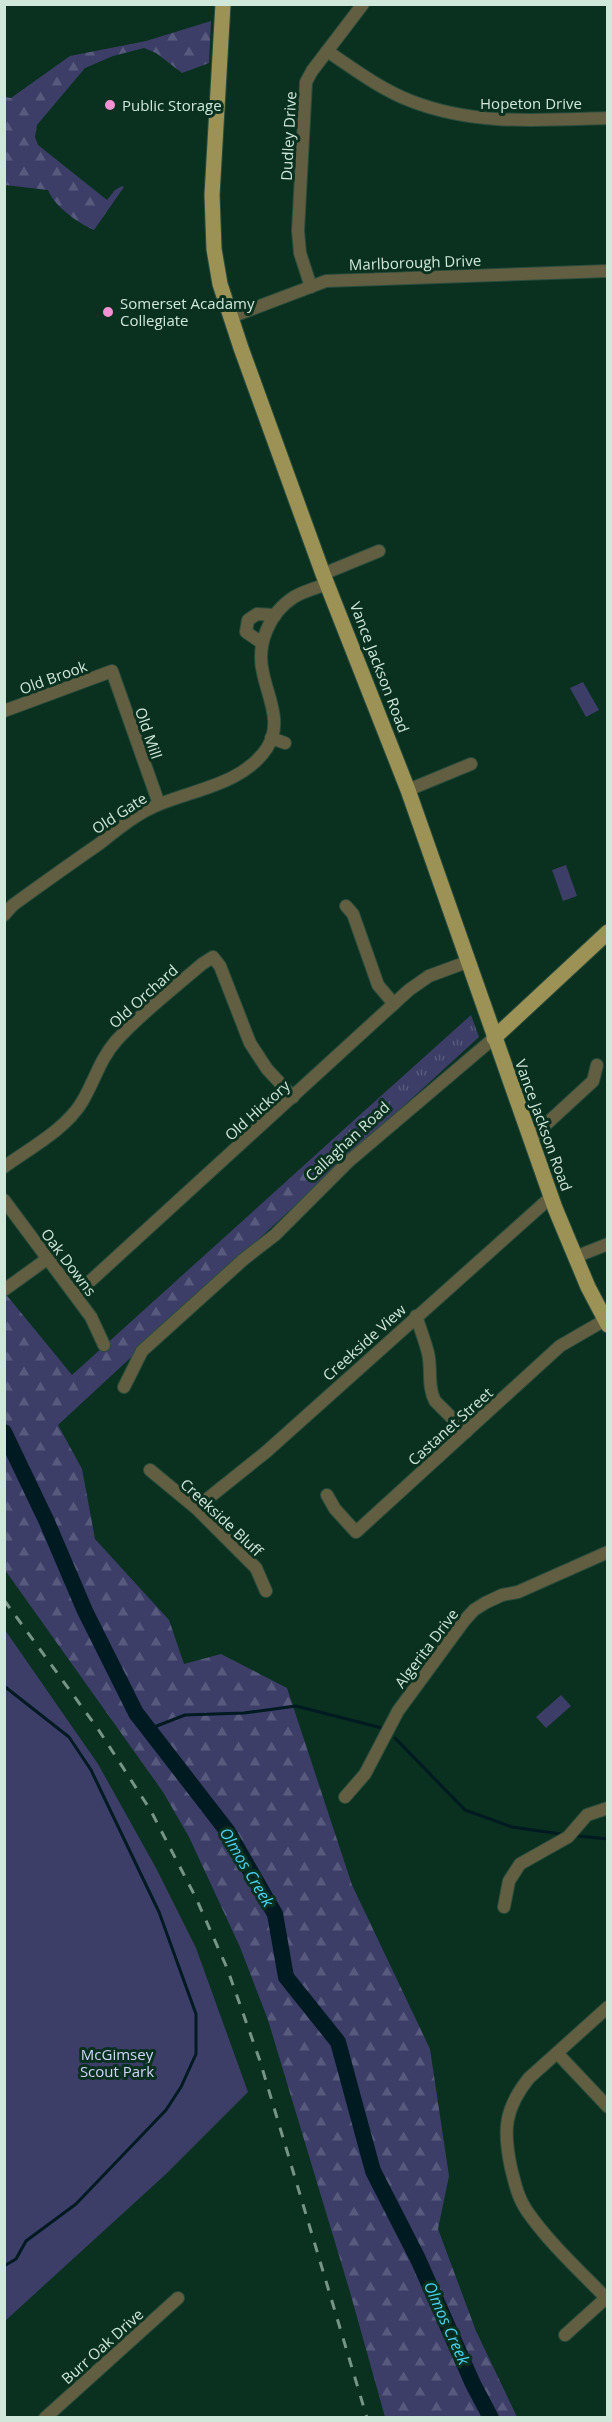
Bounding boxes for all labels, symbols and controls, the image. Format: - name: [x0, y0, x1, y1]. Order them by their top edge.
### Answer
- street label: Dudley Drive: [276, 91, 300, 181]
- street label: Hopeton Drive: [480, 93, 582, 113]
- place label: Public Storage: [122, 95, 222, 115]
- marker: Public Storage: [103, 98, 117, 112]
- street label: Marlborough Drive: [349, 250, 481, 274]
- place label: Somerset Acadamy Collegiate: [120, 293, 255, 330]
- marker: Somerset Acadamy Collegiate: [101, 305, 115, 319]
- street label: Vance Jackson Road: [346, 599, 414, 735]
- street label: Old Brook: [17, 656, 90, 698]
- street label: Old Mill: [131, 705, 167, 761]
- street label: Old Gate: [88, 788, 150, 838]
- street label: Old Orchard: [104, 960, 182, 1032]
- street label: Vance Jackson Road: [511, 1057, 577, 1193]
- street label: Old Hickory: [220, 1075, 294, 1145]
- street label: Callaghan Road: [301, 1097, 393, 1185]
- street label: Oak Downs: [37, 1224, 101, 1300]
- street label: Creekside View: [318, 1299, 410, 1385]
- street label: Castanet Street: [403, 1383, 497, 1469]
- street label: Creekside Bluff: [177, 1474, 268, 1561]
- street label: Algerita Drive: [390, 1604, 462, 1692]
- water label: Olmos Creek: [215, 1823, 280, 1912]
- park label: McGimsey Scout Park: [80, 2044, 154, 2081]
- water label: Olmos Creek: [419, 2278, 476, 2369]
- street label: Burr Oak Drive: [57, 2304, 147, 2388]

